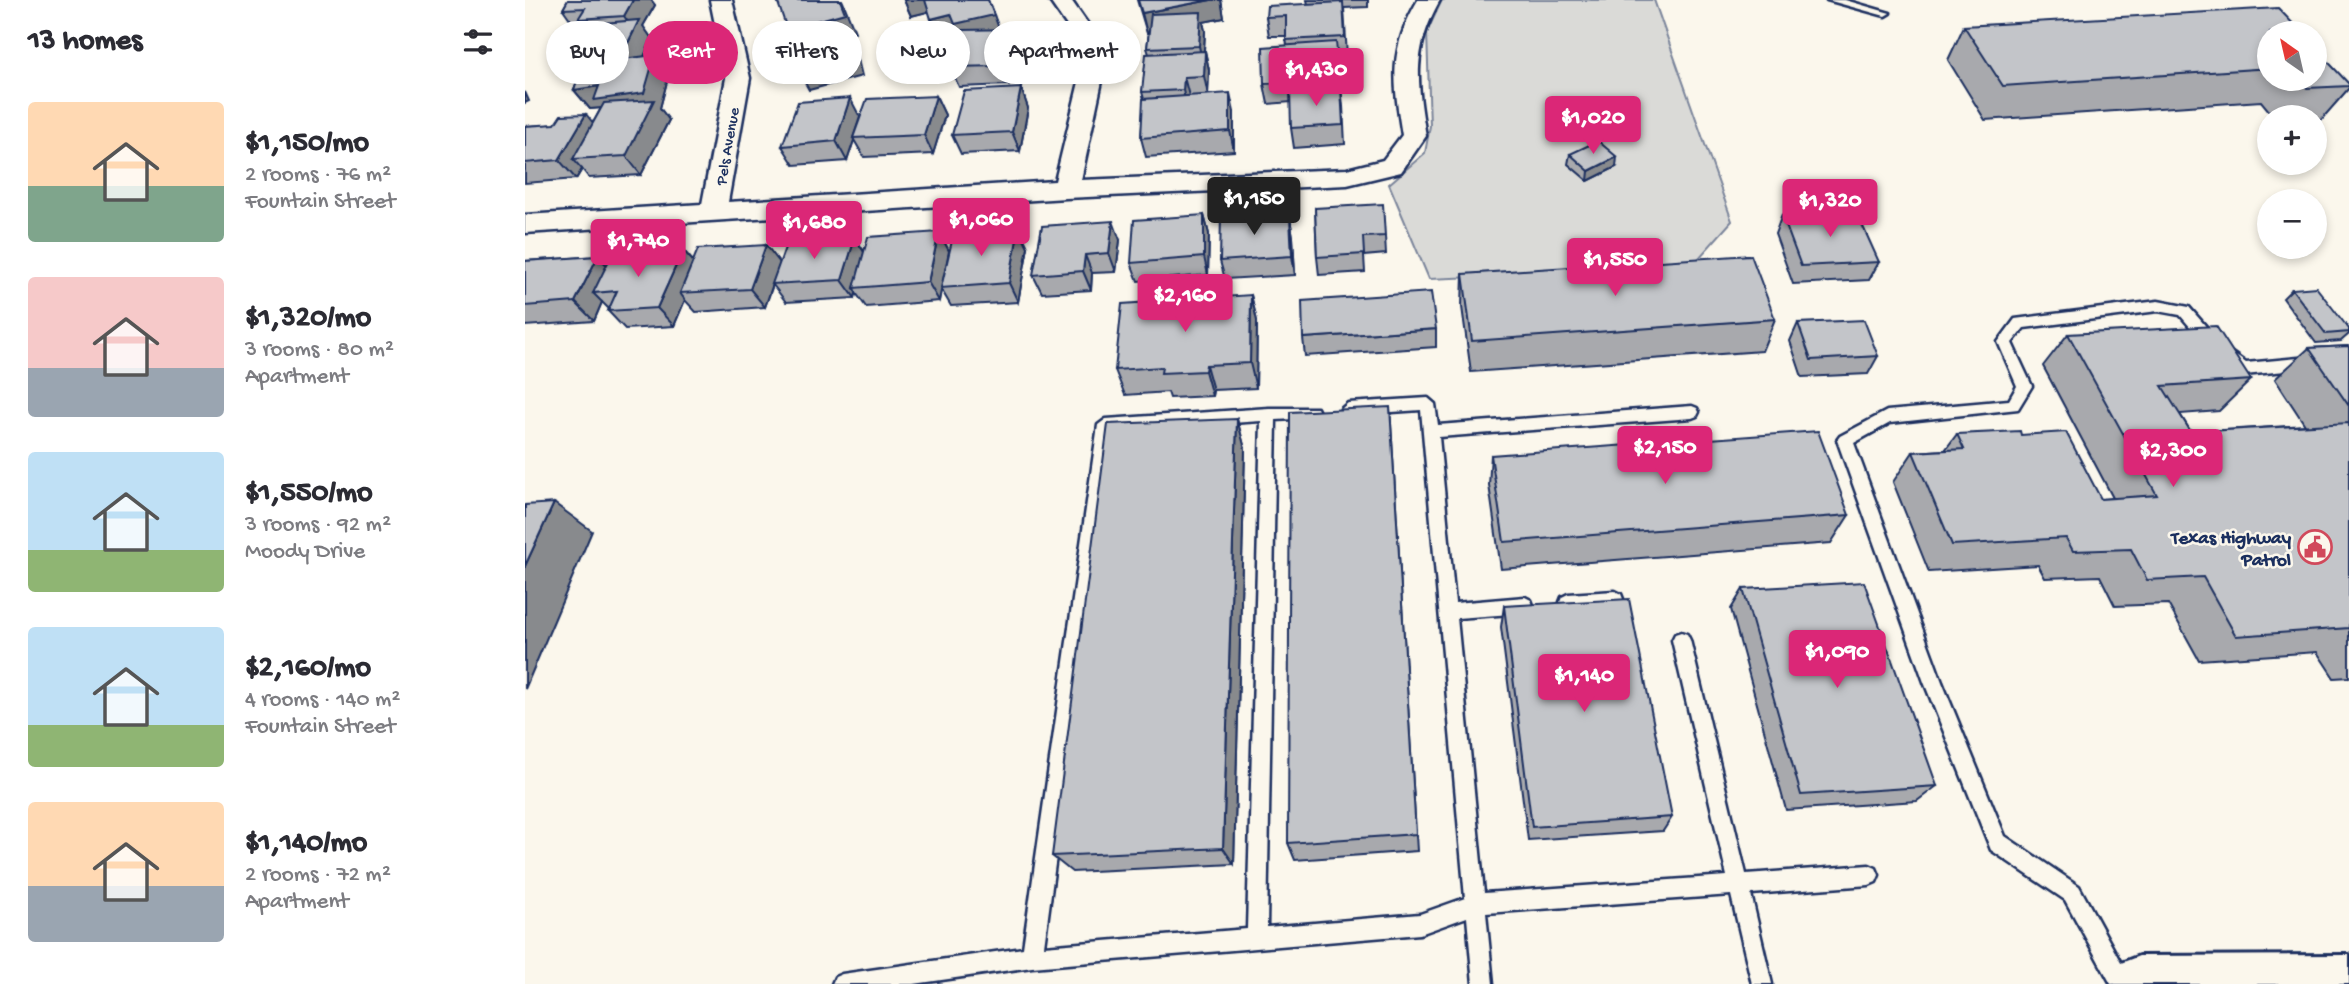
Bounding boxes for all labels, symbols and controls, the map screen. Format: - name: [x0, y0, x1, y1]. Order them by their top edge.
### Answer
- chip: Buy: [546, 21, 629, 84]
- chip: Rent: [643, 21, 738, 84]
- chip: Filters: [752, 21, 862, 84]
- chip: New: [876, 21, 970, 84]
- chip: Apartment: [984, 21, 1141, 84]
- north arrow: [2257, 21, 2327, 91]
- map controls: [2257, 21, 2327, 259]
- icon: filters: [459, 23, 497, 61]
- text: 13 homes: [28, 25, 142, 60]
- pin: $1,430: [1259, 48, 1373, 108]
- text: $1,430: [1285, 57, 1347, 84]
- pin: $1,020: [1536, 96, 1650, 156]
- text: $1,020: [1561, 105, 1625, 132]
- button: +: [2257, 105, 2327, 175]
- street label: Pels Avenue: [713, 106, 746, 188]
- text: $1,150/mo: [245, 127, 369, 162]
- icon: home: [84, 130, 168, 214]
- text: 2 rooms · 76 m²: [245, 162, 391, 189]
- pin: $1,150: [1197, 177, 1311, 237]
- pin: $1,320: [1773, 180, 1887, 239]
- text: $1,150: [1223, 186, 1285, 213]
- text: $1,320: [1798, 188, 1862, 215]
- text: Fountain Street: [245, 189, 395, 216]
- button: −: [2257, 189, 2327, 259]
- pin: $1,060: [924, 198, 1038, 258]
- pin: $1,680: [757, 202, 871, 261]
- text: $1,060: [949, 207, 1013, 234]
- text: $1,680: [782, 210, 846, 237]
- pin: $1,740: [581, 219, 695, 279]
- text: $1,740: [607, 228, 669, 255]
- pin: $1,550: [1558, 238, 1672, 298]
- text: $1,550: [1583, 247, 1647, 274]
- pin: $2,160: [1128, 274, 1242, 334]
- text: $2,160: [1154, 283, 1216, 310]
- text: $1,320/mo: [245, 302, 371, 337]
- icon: home: [84, 305, 168, 389]
- text: 3 rooms · 80 m²: [245, 337, 394, 364]
- text: Apartment: [245, 364, 349, 391]
- pin: $2,150: [1608, 426, 1722, 486]
- pin: $2,300: [2116, 430, 2230, 489]
- text: $2,150: [1633, 435, 1697, 462]
- text: $2,300: [2140, 438, 2206, 465]
- text: $1,550/mo: [245, 477, 373, 512]
- icon: home: [84, 480, 168, 564]
- text: 3 rooms · 92 m²: [245, 512, 391, 539]
- place label: Texas Highway Patrol: [2169, 528, 2292, 573]
- public building icon: Texas Highway Patrol: [2296, 528, 2334, 566]
- text: Moody Drive: [245, 539, 365, 566]
- pin: $1,090: [1780, 630, 1894, 690]
- text: $1,090: [1805, 639, 1869, 666]
- text: $2,160/mo: [245, 652, 371, 687]
- pin: $1,140: [1527, 654, 1641, 714]
- icon: home: [84, 655, 168, 739]
- text: $1,140: [1554, 663, 1614, 690]
- text: 4 rooms · 140 m²: [245, 687, 400, 714]
- text: Fountain Street: [245, 714, 395, 741]
- text: $1,140/mo: [245, 827, 367, 862]
- icon: home: [84, 830, 168, 914]
- text: 2 rooms · 72 m²: [245, 862, 391, 889]
- text: Apartment: [245, 889, 349, 916]

